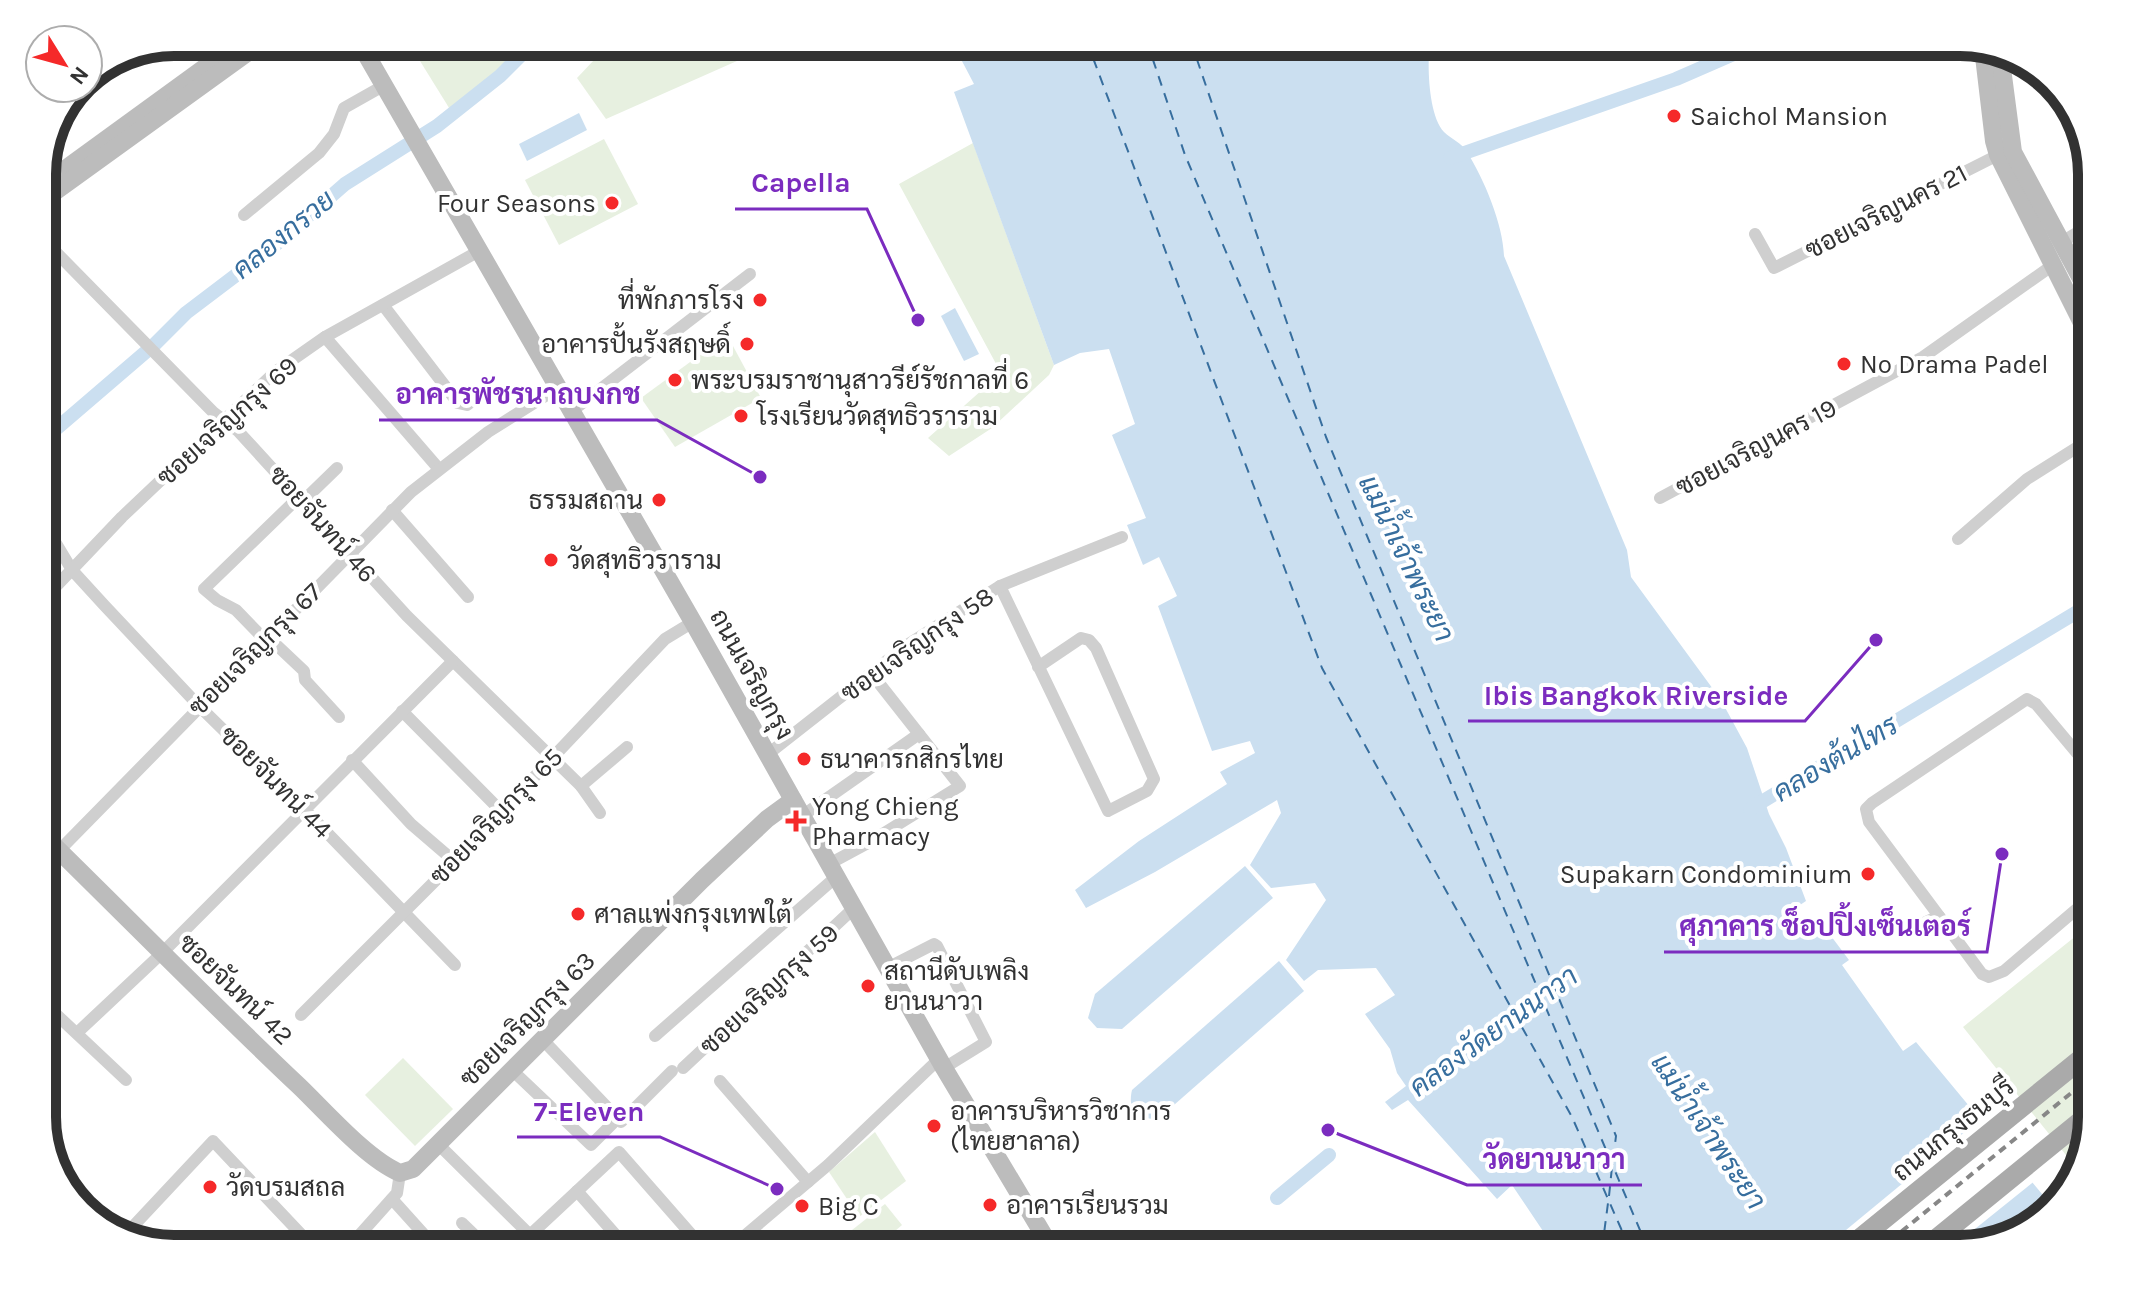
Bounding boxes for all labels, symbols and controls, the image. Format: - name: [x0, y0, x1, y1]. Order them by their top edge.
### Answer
- north arrow: [24, 24, 104, 104]
- text: N: [64, 61, 94, 90]
- place label: Saichol Mansion: [1690, 101, 1888, 132]
- marker: Saichol Mansion: [1665, 107, 1683, 125]
- callout: Capella: [735, 157, 867, 209]
- street label: ซอยเจริญนคร 21: [1800, 157, 1972, 266]
- text: Capella: [751, 166, 851, 199]
- water label: คลองกรวย: [225, 183, 341, 286]
- place label: Four Seasons: [437, 188, 596, 219]
- marker: Four Seasons: [603, 194, 621, 212]
- place label: ที่พักภารโรง: [618, 278, 744, 316]
- marker: ที่พักภารโรง: [751, 291, 769, 309]
- place label: อาคารปั้นรังสฤษดิ์: [541, 321, 731, 360]
- marker: อาคารปั้นรังสฤษดิ์: [738, 335, 756, 353]
- place label: No Drama Padel: [1860, 349, 2049, 380]
- street label: ซอยเจริญกรุง 69: [151, 350, 305, 494]
- marker: No Drama Padel: [1835, 355, 1853, 373]
- place label: พระบรมราชานุสาวรีย์รัชกาลที่ 6: [691, 358, 1029, 398]
- callout: อาคารพัชรนาถบงกช: [379, 368, 657, 420]
- marker: พระบรมราชานุสาวรีย์รัชกาลที่ 6: [666, 371, 684, 389]
- text: อาคารพัชรนาถบงกช: [395, 376, 641, 411]
- street label: ซอยเจริญนคร 19: [1671, 392, 1842, 503]
- place label: โรงเรียนวัดสุทธิวราราม: [755, 400, 998, 434]
- marker: โรงเรียนวัดสุทธิวราราม: [732, 407, 750, 425]
- street label: ซอยจันทน์ 46: [262, 458, 385, 589]
- water label: แม่น้ำเจ้าพระยา: [1352, 466, 1468, 647]
- place label: ธรรมสถาน: [528, 485, 643, 516]
- marker: ธรรมสถาน: [650, 491, 668, 509]
- place label: วัดสุทธิวราราม: [567, 544, 722, 578]
- marker: วัดสุทธิวราราม: [542, 551, 560, 569]
- street label: ซอยเจริญกรุง 67: [182, 576, 330, 724]
- street label: ซอยเจริญกรุง 58: [835, 580, 1001, 710]
- street label: ถนนเจริญกรุง: [701, 604, 800, 746]
- callout: Ibis Bangkok Riverside: [1468, 669, 1805, 721]
- text: Ibis Bangkok Riverside: [1484, 679, 1788, 712]
- water label: คลองต้นไทร: [1765, 705, 1905, 809]
- street label: ซอยจันทน์ 44: [213, 718, 340, 845]
- street label: ซอยเจริญกรุง 65: [423, 742, 571, 893]
- place label: ธนาคารกสิกรไทย: [820, 743, 1004, 775]
- marker: ธนาคารกสิกรไทย: [795, 750, 813, 768]
- place label: Yong Chieng Pharmacy: [812, 791, 959, 852]
- marker: Yong Chieng Pharmacy: [787, 812, 805, 830]
- place label: Supakarn Condominium: [1560, 859, 1852, 890]
- marker: Supakarn Condominium: [1859, 865, 1877, 883]
- place label: ศาลแพ่งกรุงเทพใต้: [594, 898, 792, 932]
- callout: ศุภาคาร ช็อปปิ้งเซ็นเตอร์: [1664, 900, 1987, 952]
- text: ศุภาคาร ช็อปปิ้งเซ็นเตอร์: [1679, 901, 1972, 946]
- marker: ศาลแพ่งกรุงเทพใต้: [569, 905, 587, 923]
- street label: ซอยเจริญกรุง 59: [694, 917, 846, 1063]
- street label: ซอยจันทน์ 42: [172, 926, 301, 1051]
- street label: ซอยเจริญกรุง 63: [453, 945, 603, 1095]
- place label: สถานีดับเพลิง ยานนาวา: [884, 955, 1029, 1017]
- water label: คลองวัดยานนาวา: [1402, 958, 1584, 1104]
- marker: สถานีดับเพลิง ยานนาวา: [859, 977, 877, 995]
- water label: แม่น้ำเจ้าพระยา: [1644, 1043, 1779, 1216]
- street label: ถนนกรุงธนบุรี: [1886, 1070, 2022, 1189]
- callout: 7-Eleven: [517, 1085, 660, 1137]
- text: 7-Eleven: [534, 1095, 645, 1128]
- place label: อาคารบริหารวิชาการ (ไทยฮาลาล): [950, 1096, 1172, 1157]
- marker: อาคารบริหารวิชาการ (ไทยฮาลาล): [925, 1117, 943, 1135]
- callout: วัดยานนาวา: [1467, 1133, 1642, 1185]
- text: วัดยานนาวา: [1483, 1141, 1625, 1176]
- place label: วัดบรมสถล: [226, 1171, 345, 1203]
- marker: วัดบรมสถล: [201, 1178, 219, 1196]
- place label: อาคารเรียนรวม: [1006, 1189, 1169, 1221]
- place label: Big C: [818, 1191, 879, 1222]
- marker: อาคารเรียนรวม: [981, 1196, 999, 1214]
- marker: Big C: [793, 1197, 811, 1215]

